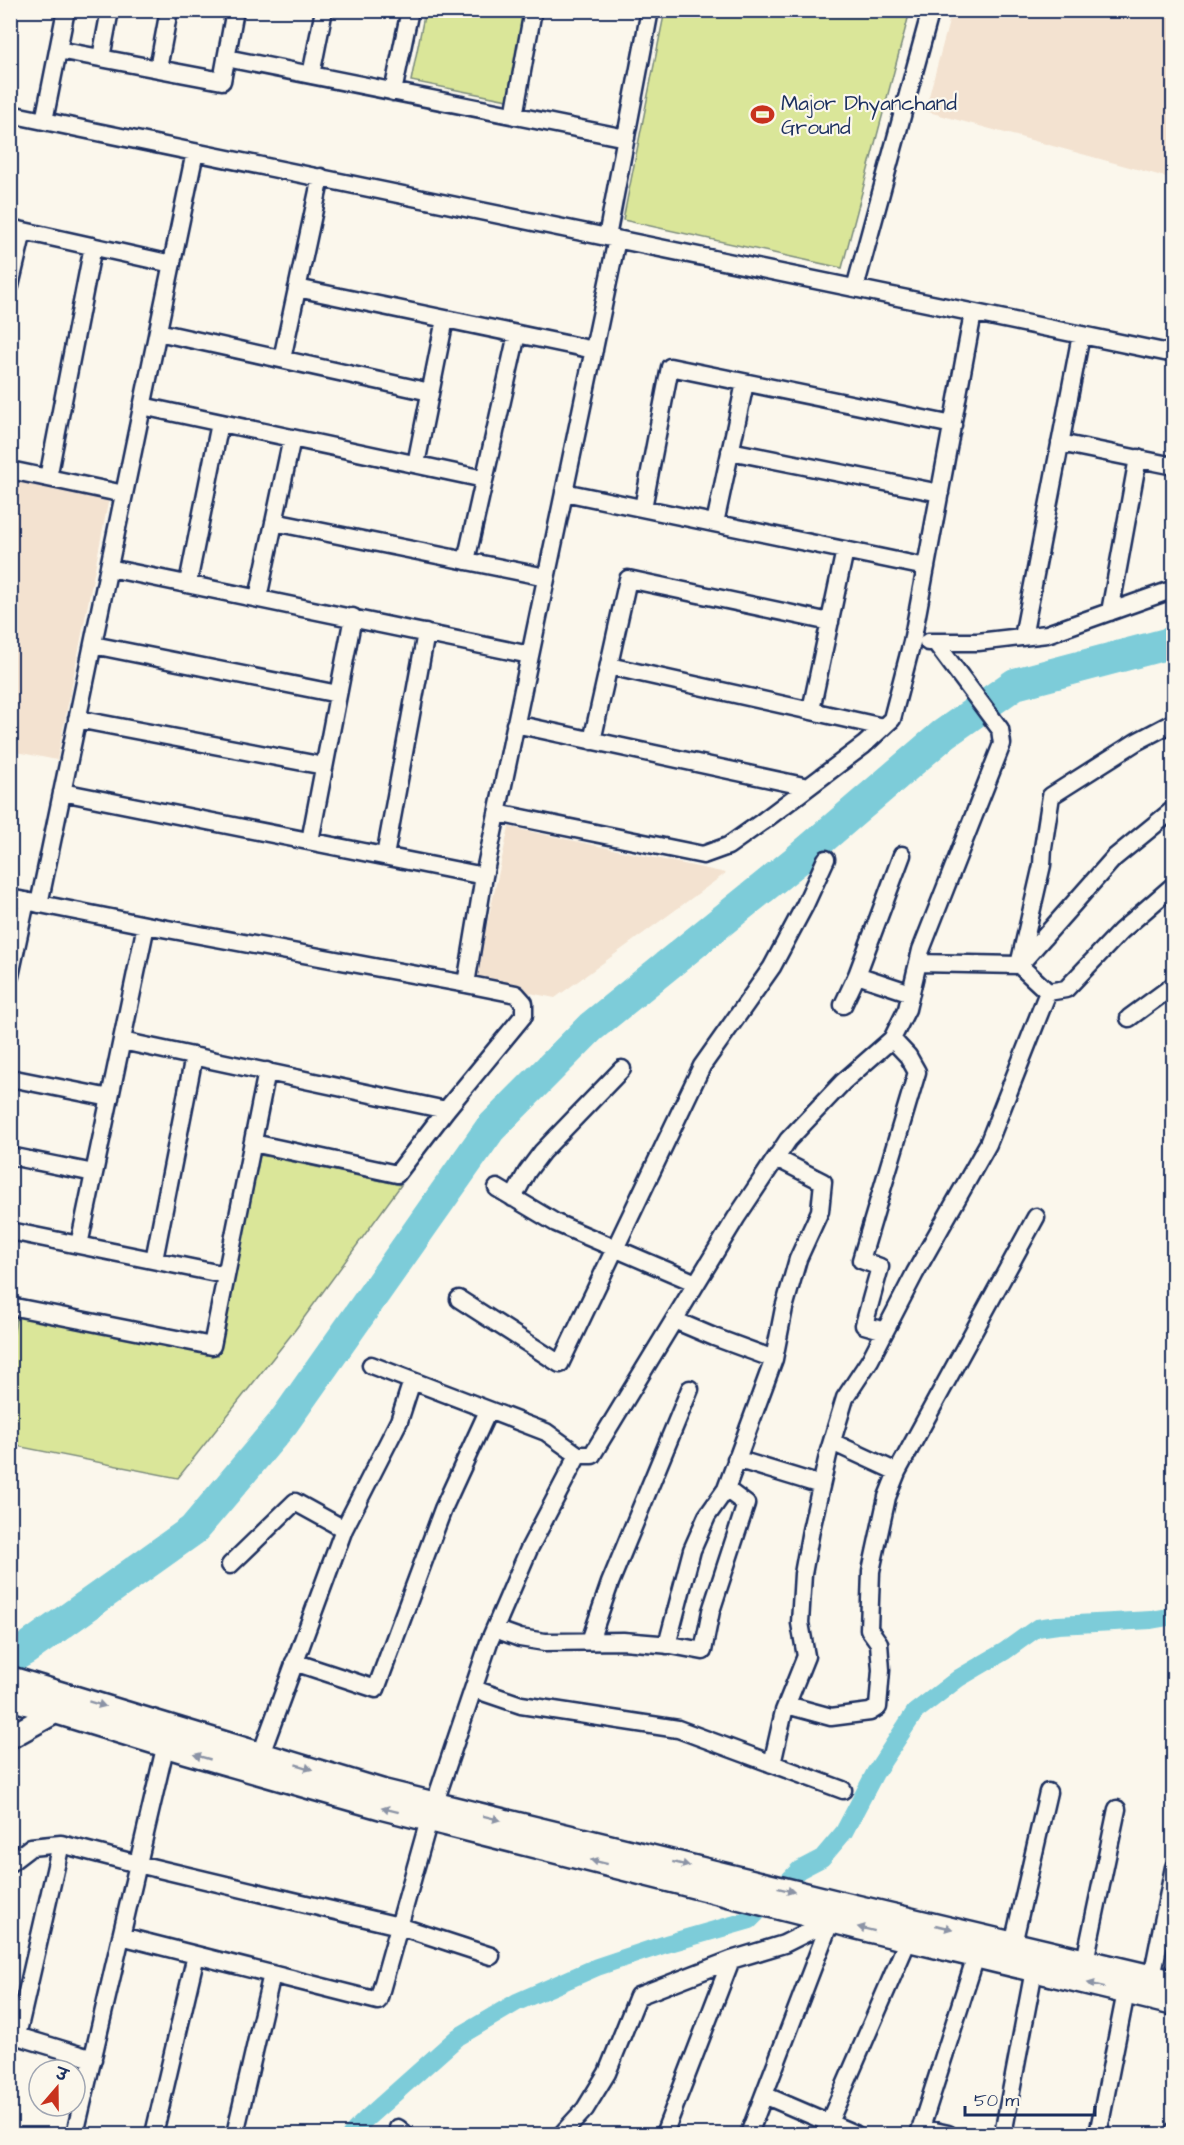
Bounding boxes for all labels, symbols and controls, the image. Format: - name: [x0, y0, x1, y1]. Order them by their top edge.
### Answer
- place label: Major Dhyanchand Ground: [781, 89, 957, 142]
- sports icon: Major Dhyanchand Ground: [750, 102, 776, 128]
- one-way arrow: [88, 1700, 106, 1709]
- one-way arrow: [193, 1752, 211, 1761]
- one-way arrow: [295, 1763, 313, 1772]
- one-way arrow: [381, 1805, 399, 1815]
- one-way arrow: [483, 1813, 501, 1823]
- one-way arrow: [590, 1857, 609, 1867]
- one-way arrow: [672, 1860, 691, 1870]
- one-way arrow: [777, 1885, 795, 1895]
- one-way arrow: [935, 1923, 953, 1933]
- one-way arrow: [857, 1924, 875, 1934]
- one-way arrow: [1087, 1980, 1105, 1990]
- north arrow: [27, 2058, 87, 2118]
- text: उ: [51, 2062, 72, 2087]
- scale bar: [965, 2079, 1096, 2117]
- text: 50 m: [974, 2088, 1019, 2113]

